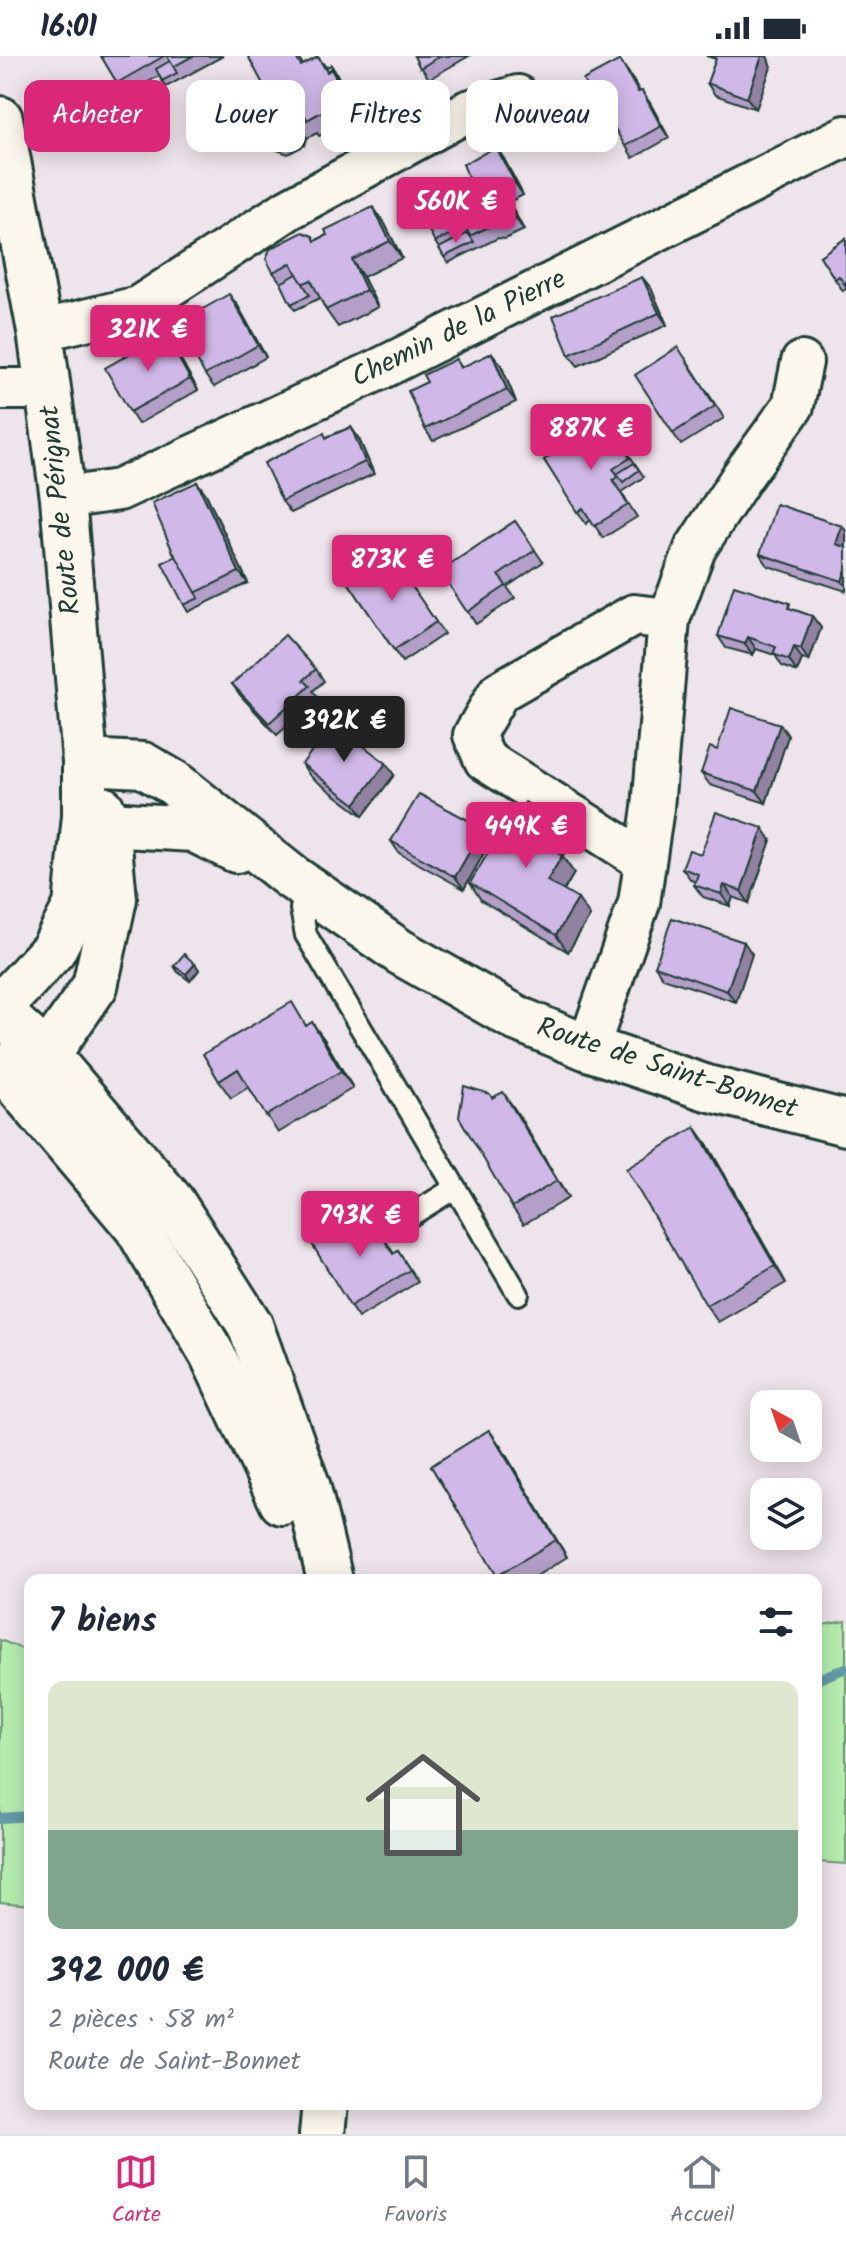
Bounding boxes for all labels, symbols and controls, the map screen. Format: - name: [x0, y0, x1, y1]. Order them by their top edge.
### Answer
- text: 16:01: [40, 4, 97, 52]
- chip: Acheter: [24, 80, 170, 152]
- chip: Louer: [186, 80, 305, 152]
- chip: Filtres: [321, 80, 450, 152]
- chip: Nouveau: [466, 80, 618, 152]
- pin: 560K €: [391, 177, 521, 245]
- text: 560K €: [415, 182, 497, 224]
- street label: Chemin de la Pierre: [344, 257, 574, 401]
- pin: 321K €: [83, 305, 213, 373]
- text: 321K €: [108, 310, 188, 352]
- street label: Route de Pérignat: [27, 402, 94, 617]
- pin: 887K €: [526, 404, 656, 472]
- text: 887K €: [548, 409, 634, 451]
- pin: 873K €: [327, 535, 457, 603]
- text: 873K €: [350, 540, 434, 582]
- pin: 392K €: [279, 696, 409, 764]
- text: 392K €: [302, 701, 386, 743]
- pin: 449K €: [461, 802, 591, 870]
- text: 449K €: [484, 807, 568, 849]
- street label: Route de Saint-Bonnet: [531, 1006, 804, 1133]
- pin: 793K €: [295, 1191, 425, 1259]
- text: 793K €: [319, 1196, 401, 1238]
- north arrow: [750, 1390, 822, 1462]
- map controls: [750, 1390, 822, 1550]
- button: layers: [750, 1478, 822, 1550]
- text: 7 biens: [48, 1595, 157, 1649]
- icon: filters: [754, 1600, 798, 1644]
- icon: home: [351, 1733, 495, 1877]
- text: 392 000 €: [48, 1945, 204, 1999]
- text: 2 pièces · 58 m²: [48, 1999, 234, 2041]
- text: Route de Saint-Bonnet: [48, 2041, 301, 2083]
- tab: Carte: [112, 2150, 161, 2233]
- tab: Favoris: [384, 2150, 447, 2233]
- tab: Accueil: [670, 2150, 734, 2233]

